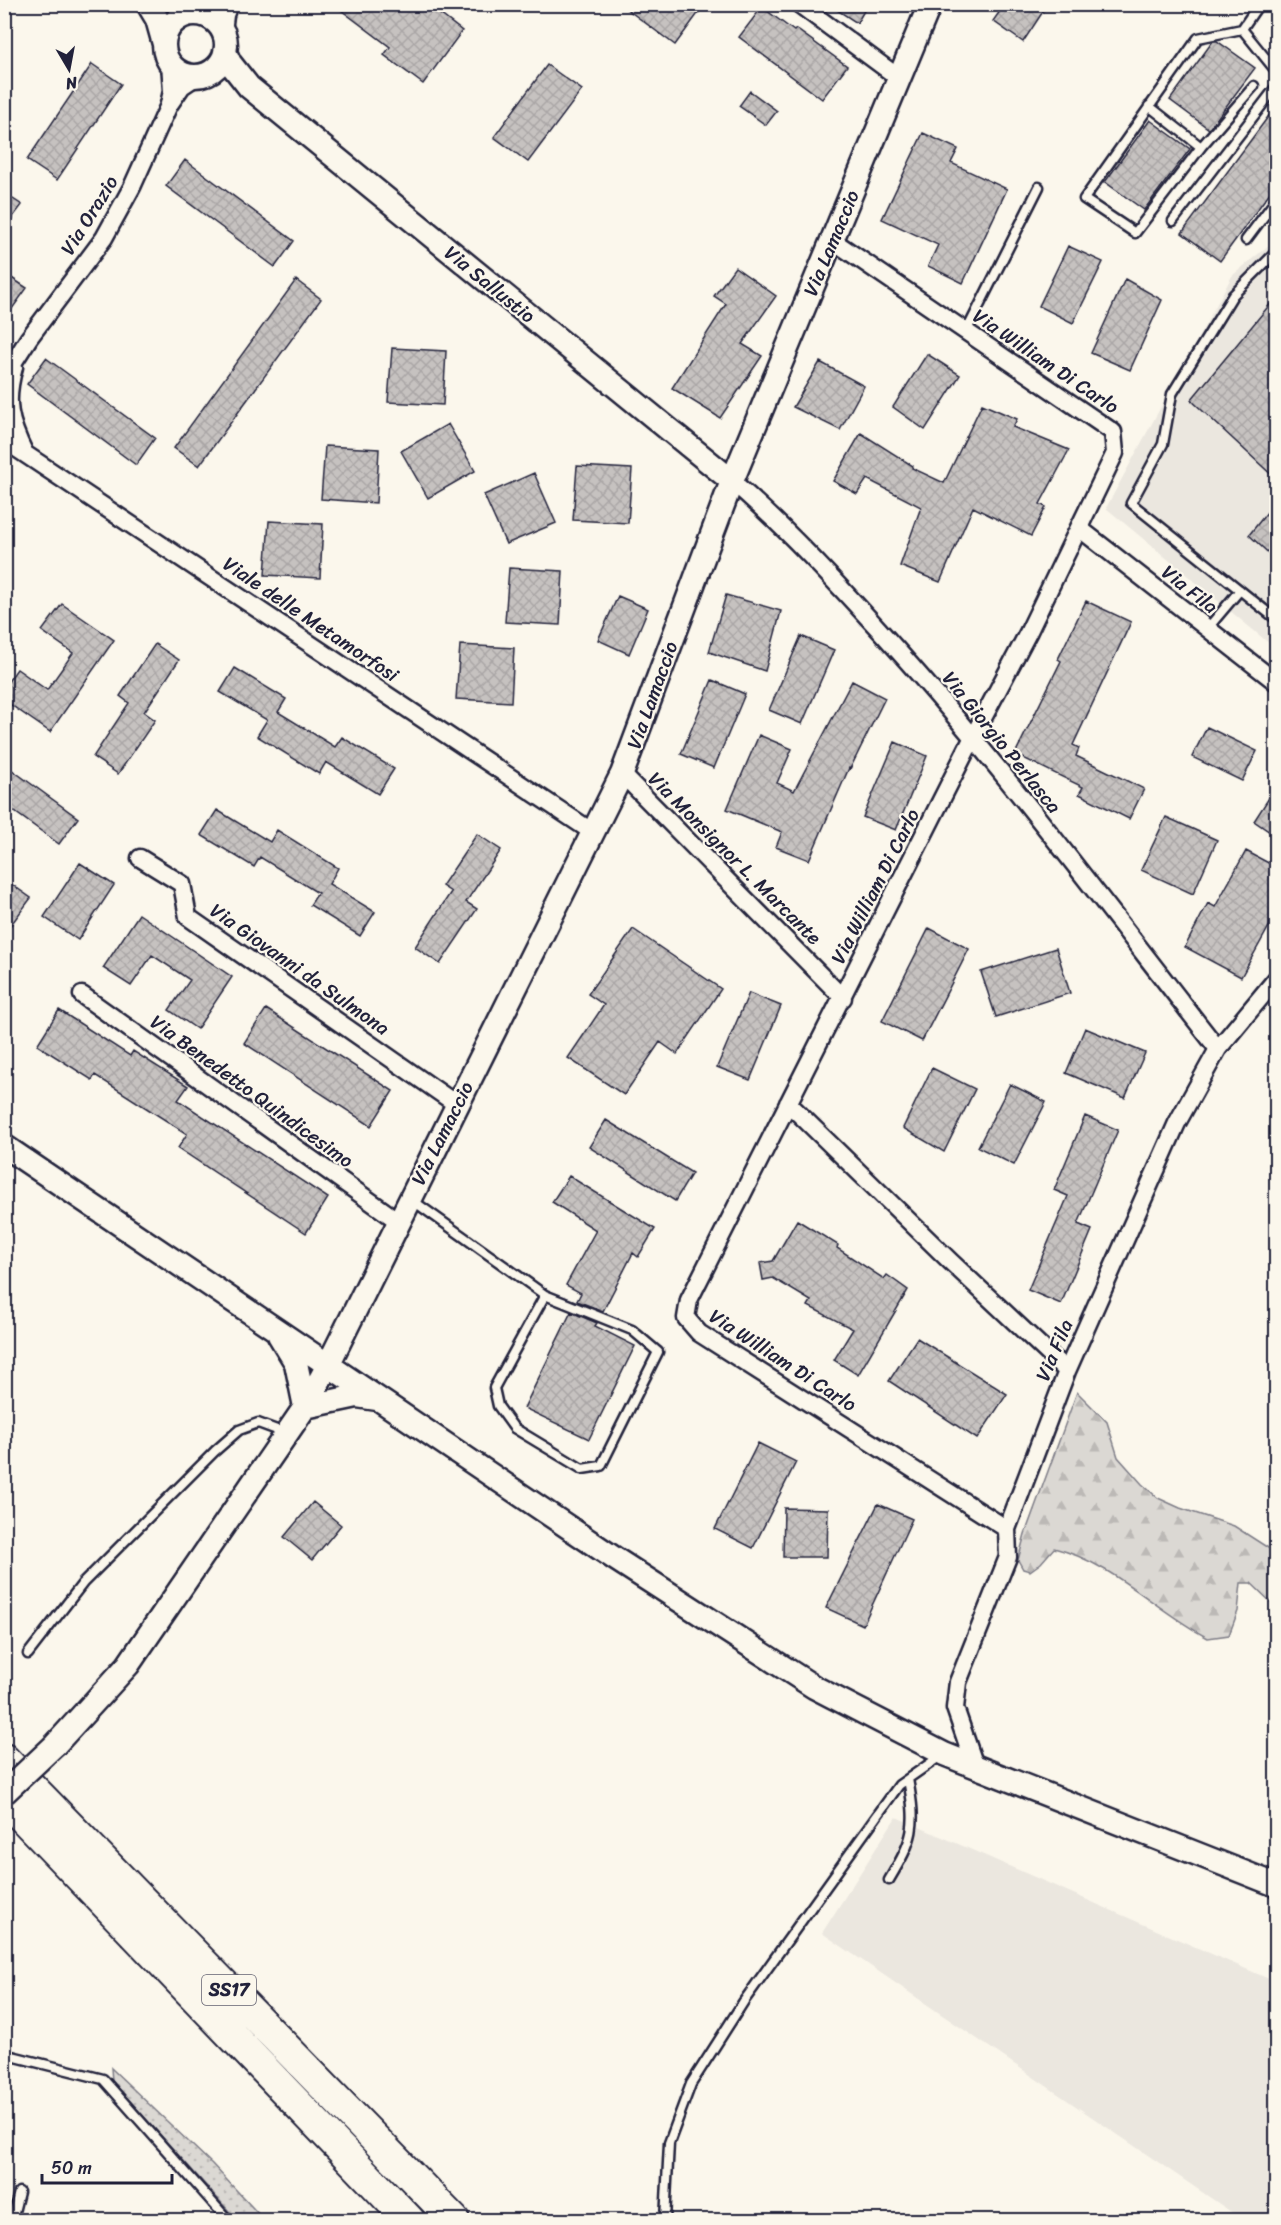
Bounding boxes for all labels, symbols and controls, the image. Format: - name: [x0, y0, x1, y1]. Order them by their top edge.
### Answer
- north arrow: [39, 39, 99, 99]
- text: N: [63, 68, 80, 99]
- street label: Via Orazio: [51, 168, 128, 262]
- street label: Via Lamaccio: [793, 184, 870, 302]
- street label: Via Sallustio: [436, 236, 543, 333]
- street label: Via William Di Carlo: [965, 299, 1126, 424]
- street label: Viale delle Metamorfosi: [215, 547, 407, 692]
- street label: Via Fila: [1153, 556, 1226, 623]
- street label: Via Lamaccio: [617, 636, 688, 754]
- street label: Via Giorgio Perlasca: [933, 663, 1070, 821]
- street label: Via Monsignor L. Marcante: [639, 763, 830, 954]
- street label: Via William Di Carlo: [821, 802, 930, 970]
- street label: Via Giovanni da Sulmona: [202, 894, 397, 1045]
- street label: Via Benedetto Quindicesimo: [142, 1005, 361, 1178]
- street label: Via Lamaccio: [401, 1075, 484, 1191]
- street label: Via William Di Carlo: [702, 1299, 864, 1422]
- street label: Via Fila: [1026, 1314, 1083, 1387]
- road number: SS17: [202, 1975, 256, 2005]
- scale bar: [42, 2147, 172, 2185]
- text: 50 m: [51, 2152, 92, 2184]

